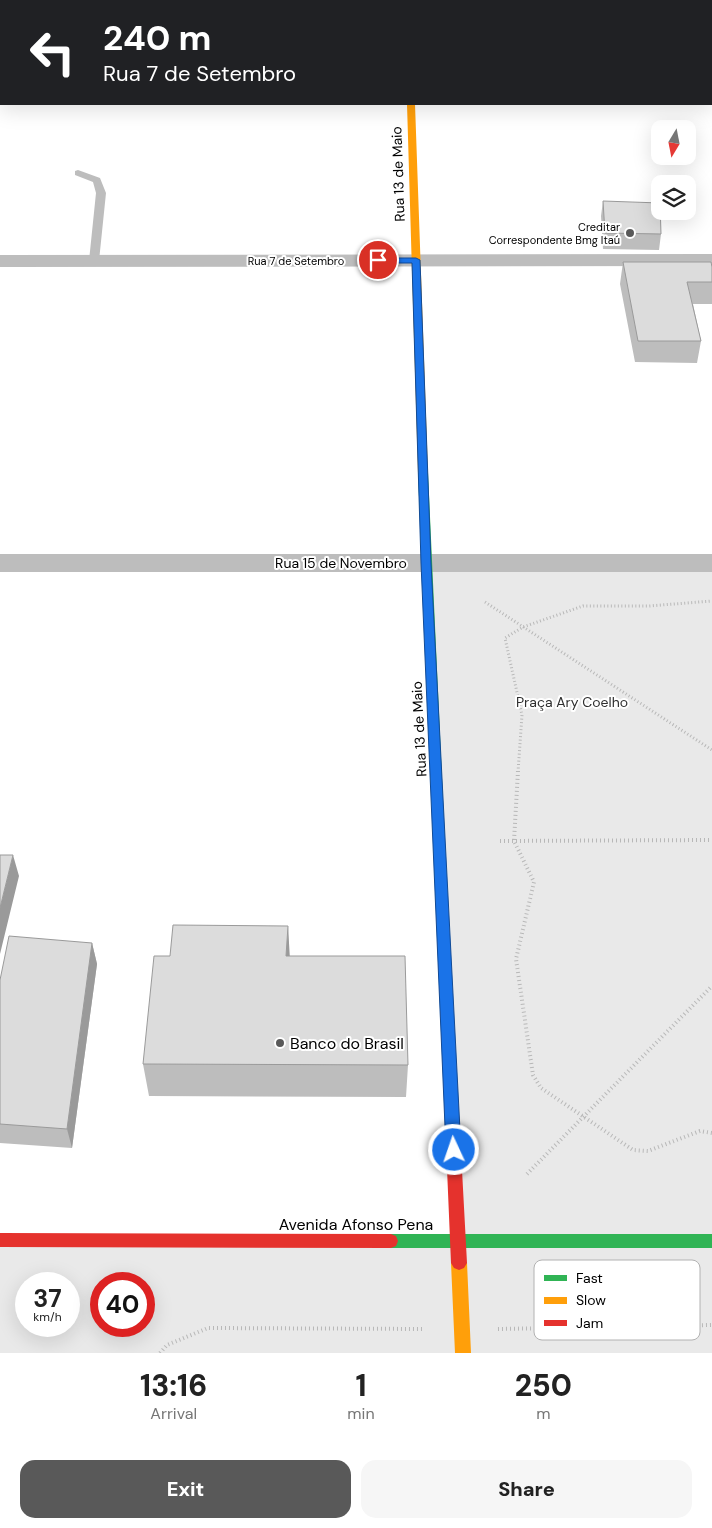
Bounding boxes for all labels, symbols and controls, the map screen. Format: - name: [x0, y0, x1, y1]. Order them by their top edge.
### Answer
- text: 240 m: [103, 15, 212, 61]
- icon: left: [20, 20, 85, 85]
- text: Rua 7 de Setembro: [103, 59, 296, 88]
- north arrow: [651, 120, 696, 165]
- map controls: [651, 120, 696, 220]
- street label: Rua 13 de Maio: [387, 126, 409, 222]
- button: layers: [651, 175, 696, 220]
- place label: Creditar Correspondente Bmg Itaú: [489, 220, 620, 247]
- marker: Creditar Correspondente Bmg Itaú: [624, 227, 636, 239]
- pin: [357, 239, 399, 281]
- icon: arrive: [364, 246, 392, 274]
- street label: Rua 7 de Setembro: [248, 254, 344, 268]
- street label: Rua 15 de Novembro: [275, 554, 407, 572]
- street label: Rua 13 de Maio: [408, 681, 430, 777]
- park label: Praça Ary Coelho: [516, 693, 628, 711]
- place label: Banco do Brasil: [290, 1033, 404, 1054]
- marker: Banco do Brasil: [274, 1037, 286, 1049]
- position arrow: [427, 1123, 479, 1175]
- street label: Avenida Afonso Pena: [279, 1214, 433, 1235]
- legend: [534, 1260, 700, 1340]
- text: Fast: [576, 1269, 603, 1287]
- speed limit sign: 40: [90, 1272, 155, 1337]
- text: 37: [33, 1282, 62, 1315]
- text: Slow: [576, 1291, 606, 1309]
- text: km/h: [33, 1309, 62, 1325]
- text: Jam: [576, 1314, 603, 1332]
- text: 13:16: [140, 1366, 207, 1405]
- text: 1: [355, 1366, 366, 1405]
- text: 250: [515, 1366, 572, 1405]
- text: Arrival: [150, 1403, 197, 1424]
- text: min: [347, 1403, 375, 1424]
- text: m: [536, 1403, 550, 1424]
- button: Exit: [20, 1460, 351, 1518]
- button: Share: [361, 1460, 692, 1518]

